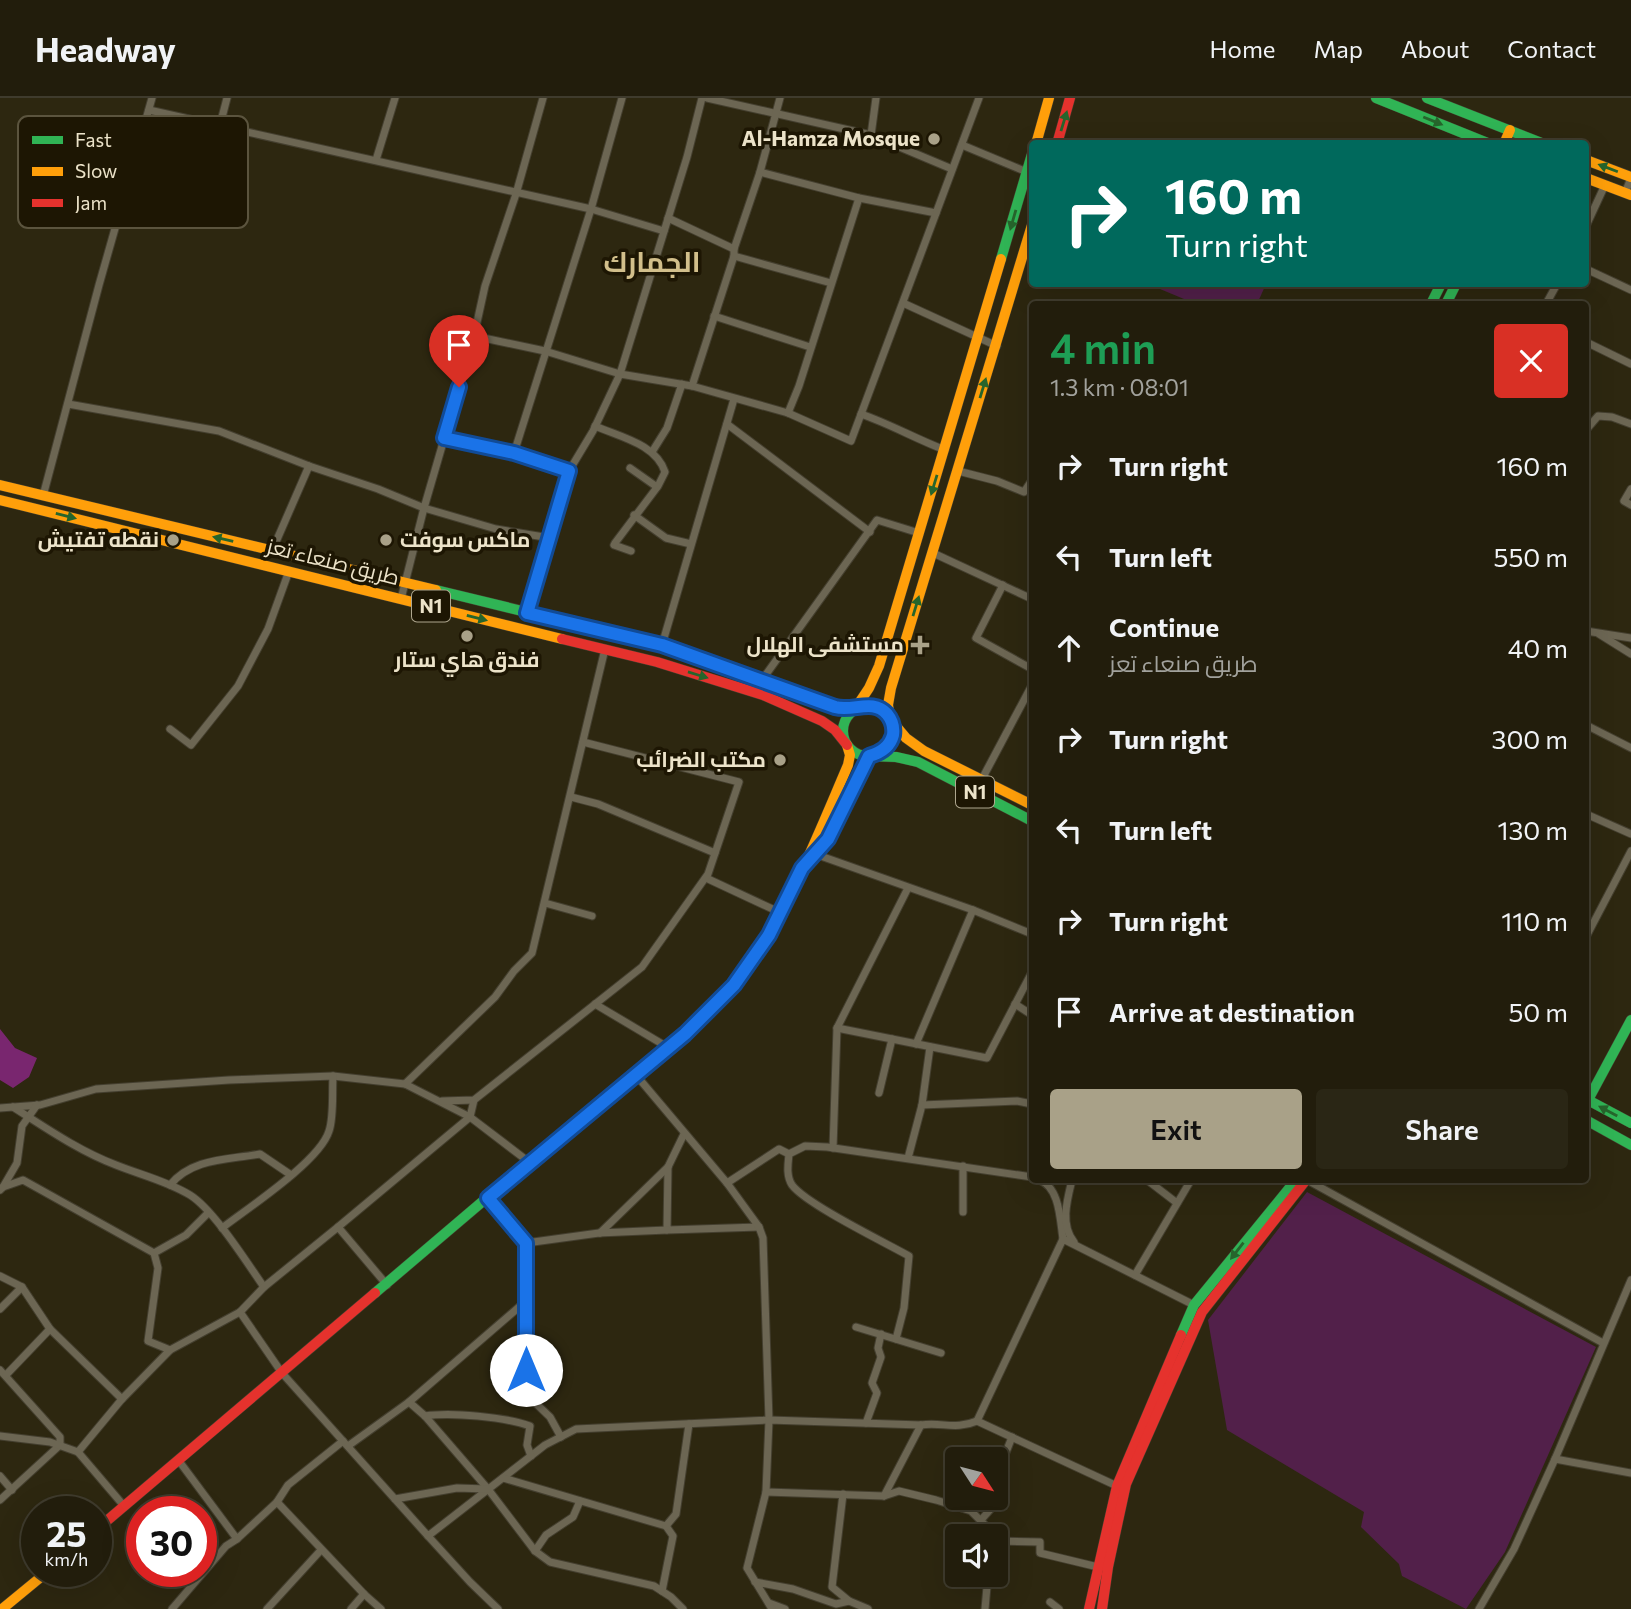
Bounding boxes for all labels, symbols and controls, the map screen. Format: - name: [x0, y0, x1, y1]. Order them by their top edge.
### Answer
- text: Headway: [35, 28, 176, 69]
- text: Home: [1210, 34, 1276, 63]
- text: Map: [1314, 34, 1363, 63]
- text: About: [1401, 34, 1469, 63]
- text: Contact: [1507, 34, 1596, 63]
- one-way arrow: [1059, 110, 1069, 131]
- one-way arrow: [1422, 115, 1443, 126]
- legend: [18, 116, 248, 228]
- place label: Al-Hamza Mosque: [742, 125, 920, 150]
- text: Fast: [75, 128, 112, 151]
- marker: Al-Hamza Mosque: [926, 131, 942, 147]
- text: Slow: [75, 159, 117, 182]
- one-way arrow: [1598, 163, 1619, 174]
- text: 160 m: [1165, 164, 1302, 224]
- icon: right: [1050, 168, 1141, 259]
- text: Jam: [75, 191, 107, 214]
- one-way arrow: [1008, 209, 1018, 230]
- text: Turn right: [1165, 224, 1308, 264]
- district label: الجمارك: [604, 244, 700, 279]
- pin: [429, 315, 489, 387]
- text: 4 min: [1050, 321, 1156, 373]
- button: close: [1494, 324, 1568, 398]
- icon: arrive: [440, 326, 478, 364]
- text: 1.3 km · 08:01: [1050, 373, 1189, 401]
- one-way arrow: [979, 378, 989, 399]
- icon: right: [1050, 447, 1088, 485]
- text: Turn right: [1109, 450, 1228, 481]
- text: 160 m: [1496, 450, 1568, 481]
- one-way arrow: [928, 474, 939, 495]
- one-way arrow: [55, 511, 77, 522]
- place label: نقطه تفتيش: [38, 526, 159, 552]
- place label: ماكس سوفت: [400, 526, 531, 553]
- marker: نقطه تفتيش: [165, 532, 181, 548]
- street label: طريق صنعاء تعز: [263, 532, 402, 591]
- marker: ماكس سوفت: [378, 532, 394, 548]
- one-way arrow: [212, 533, 234, 544]
- icon: left: [1050, 538, 1088, 576]
- text: Turn left: [1109, 541, 1212, 572]
- text: 550 m: [1493, 541, 1568, 572]
- road number: N1: [412, 590, 450, 622]
- one-way arrow: [912, 595, 922, 616]
- text: Continue: [1109, 611, 1219, 642]
- one-way arrow: [467, 613, 489, 624]
- marker: فندق هاي ستار: [459, 628, 475, 644]
- icon: ahead: [1050, 629, 1088, 667]
- place label: مستشفى الهلال: [747, 631, 904, 658]
- text: 40 m: [1508, 632, 1568, 663]
- marker: مستشفى الهلال: [910, 635, 930, 655]
- place label: فندق هاي ستار: [394, 646, 539, 677]
- text: طريق صنعاء تعز: [1109, 649, 1258, 677]
- one-way arrow: [687, 670, 708, 680]
- icon: right: [1050, 720, 1088, 758]
- text: Turn right: [1109, 723, 1228, 754]
- text: 300 m: [1492, 723, 1568, 754]
- place label: مكتب الضرائب: [636, 746, 766, 772]
- marker: مكتب الضرائب: [772, 752, 788, 768]
- road number: N1: [956, 776, 994, 807]
- icon: left: [1050, 811, 1088, 849]
- text: Turn left: [1109, 814, 1212, 845]
- text: 130 m: [1497, 814, 1568, 845]
- icon: right: [1050, 902, 1088, 940]
- text: Turn right: [1109, 905, 1228, 936]
- text: 110 m: [1501, 905, 1568, 936]
- icon: arrive: [1050, 993, 1088, 1031]
- text: Arrive at destination: [1109, 996, 1355, 1027]
- text: 50 m: [1508, 996, 1568, 1027]
- button: Exit: [1050, 1089, 1302, 1169]
- button: Share: [1316, 1089, 1568, 1169]
- one-way arrow: [1598, 1105, 1618, 1117]
- one-way arrow: [1230, 1242, 1245, 1260]
- position arrow: [489, 1333, 563, 1407]
- north arrow: [945, 1447, 1008, 1510]
- map controls: [945, 1447, 1008, 1587]
- speed limit sign: 30: [126, 1496, 217, 1587]
- text: 25: [46, 1511, 87, 1554]
- button: sound: [945, 1524, 1008, 1587]
- text: km/h: [45, 1548, 88, 1570]

